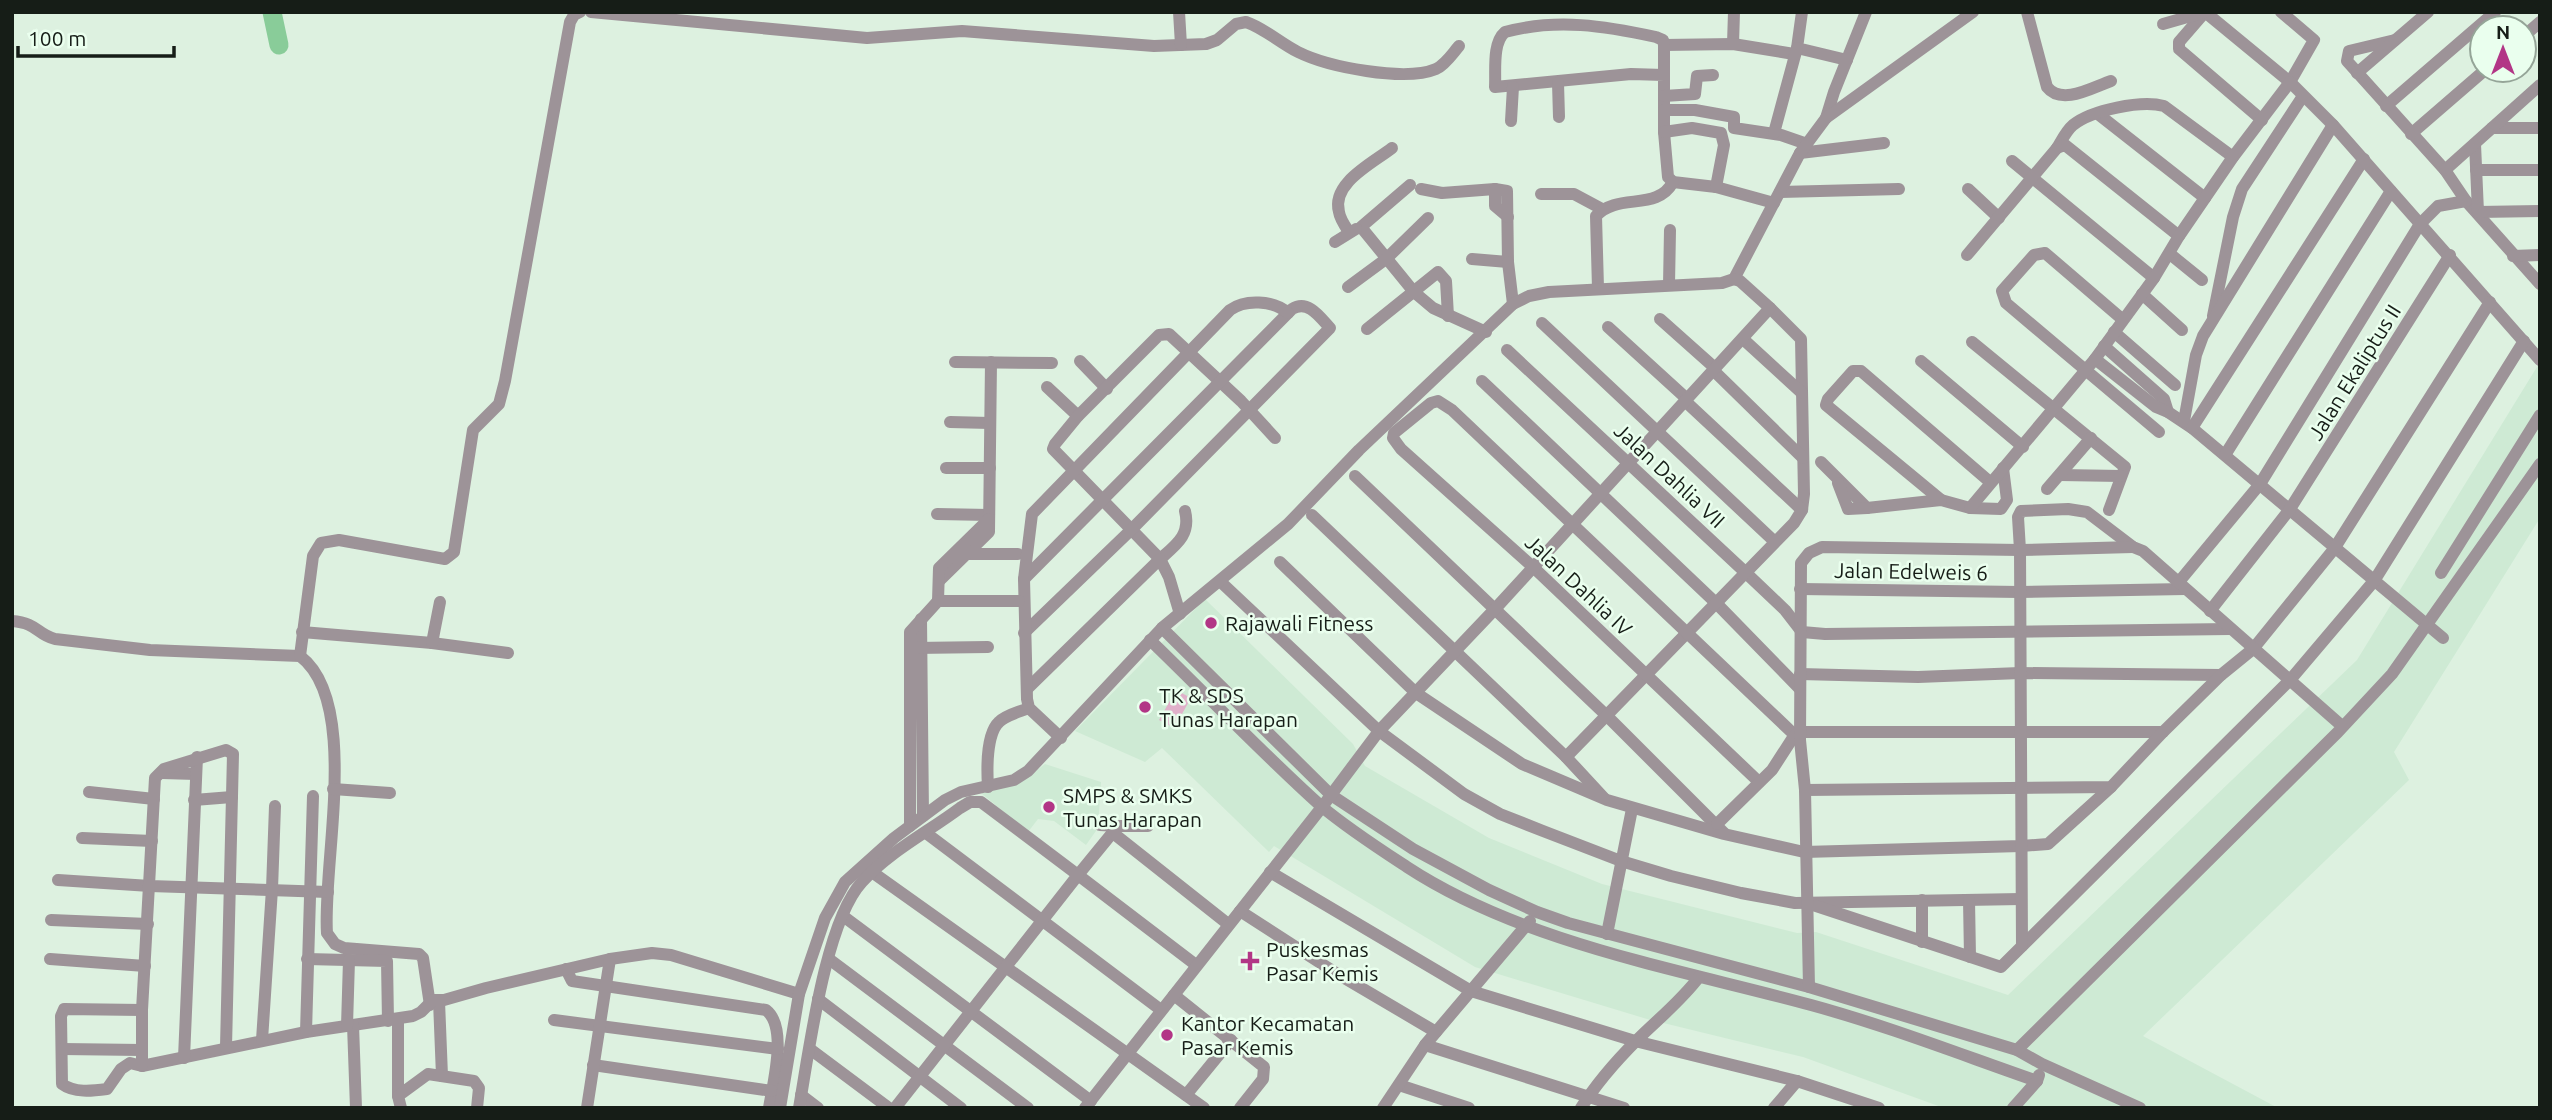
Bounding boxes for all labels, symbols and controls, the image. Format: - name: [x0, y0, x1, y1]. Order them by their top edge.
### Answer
- scale bar: [18, 14, 173, 58]
- north arrow: [2468, 14, 2538, 84]
- text: N: [2496, 21, 2510, 43]
- text: 100 m: [28, 26, 86, 50]
- street label: Jalan Ekaliptus II: [2303, 300, 2405, 444]
- street label: Jalan Dahlia VII: [1610, 418, 1730, 532]
- street label: Jalan Dahlia IV: [1521, 530, 1638, 641]
- street label: Jalan Edelweis 6: [1834, 558, 1988, 584]
- place label: Rajawali Fitness: [1225, 611, 1373, 635]
- marker: Rajawali Fitness: [1203, 615, 1219, 631]
- place label: TK & SDS Tunas Harapan: [1159, 683, 1298, 731]
- marker: TK & SDS Tunas Harapan: [1137, 699, 1153, 715]
- place label: SMPS & SMKS Tunas Harapan: [1063, 783, 1202, 831]
- marker: SMPS & SMKS Tunas Harapan: [1041, 799, 1057, 815]
- place label: Puskesmas Pasar Kemis: [1266, 937, 1378, 985]
- marker: Puskesmas Pasar Kemis: [1240, 951, 1260, 971]
- place label: Kantor Kecamatan Pasar Kemis: [1181, 1011, 1354, 1059]
- marker: Kantor Kecamatan Pasar Kemis: [1159, 1027, 1175, 1043]

